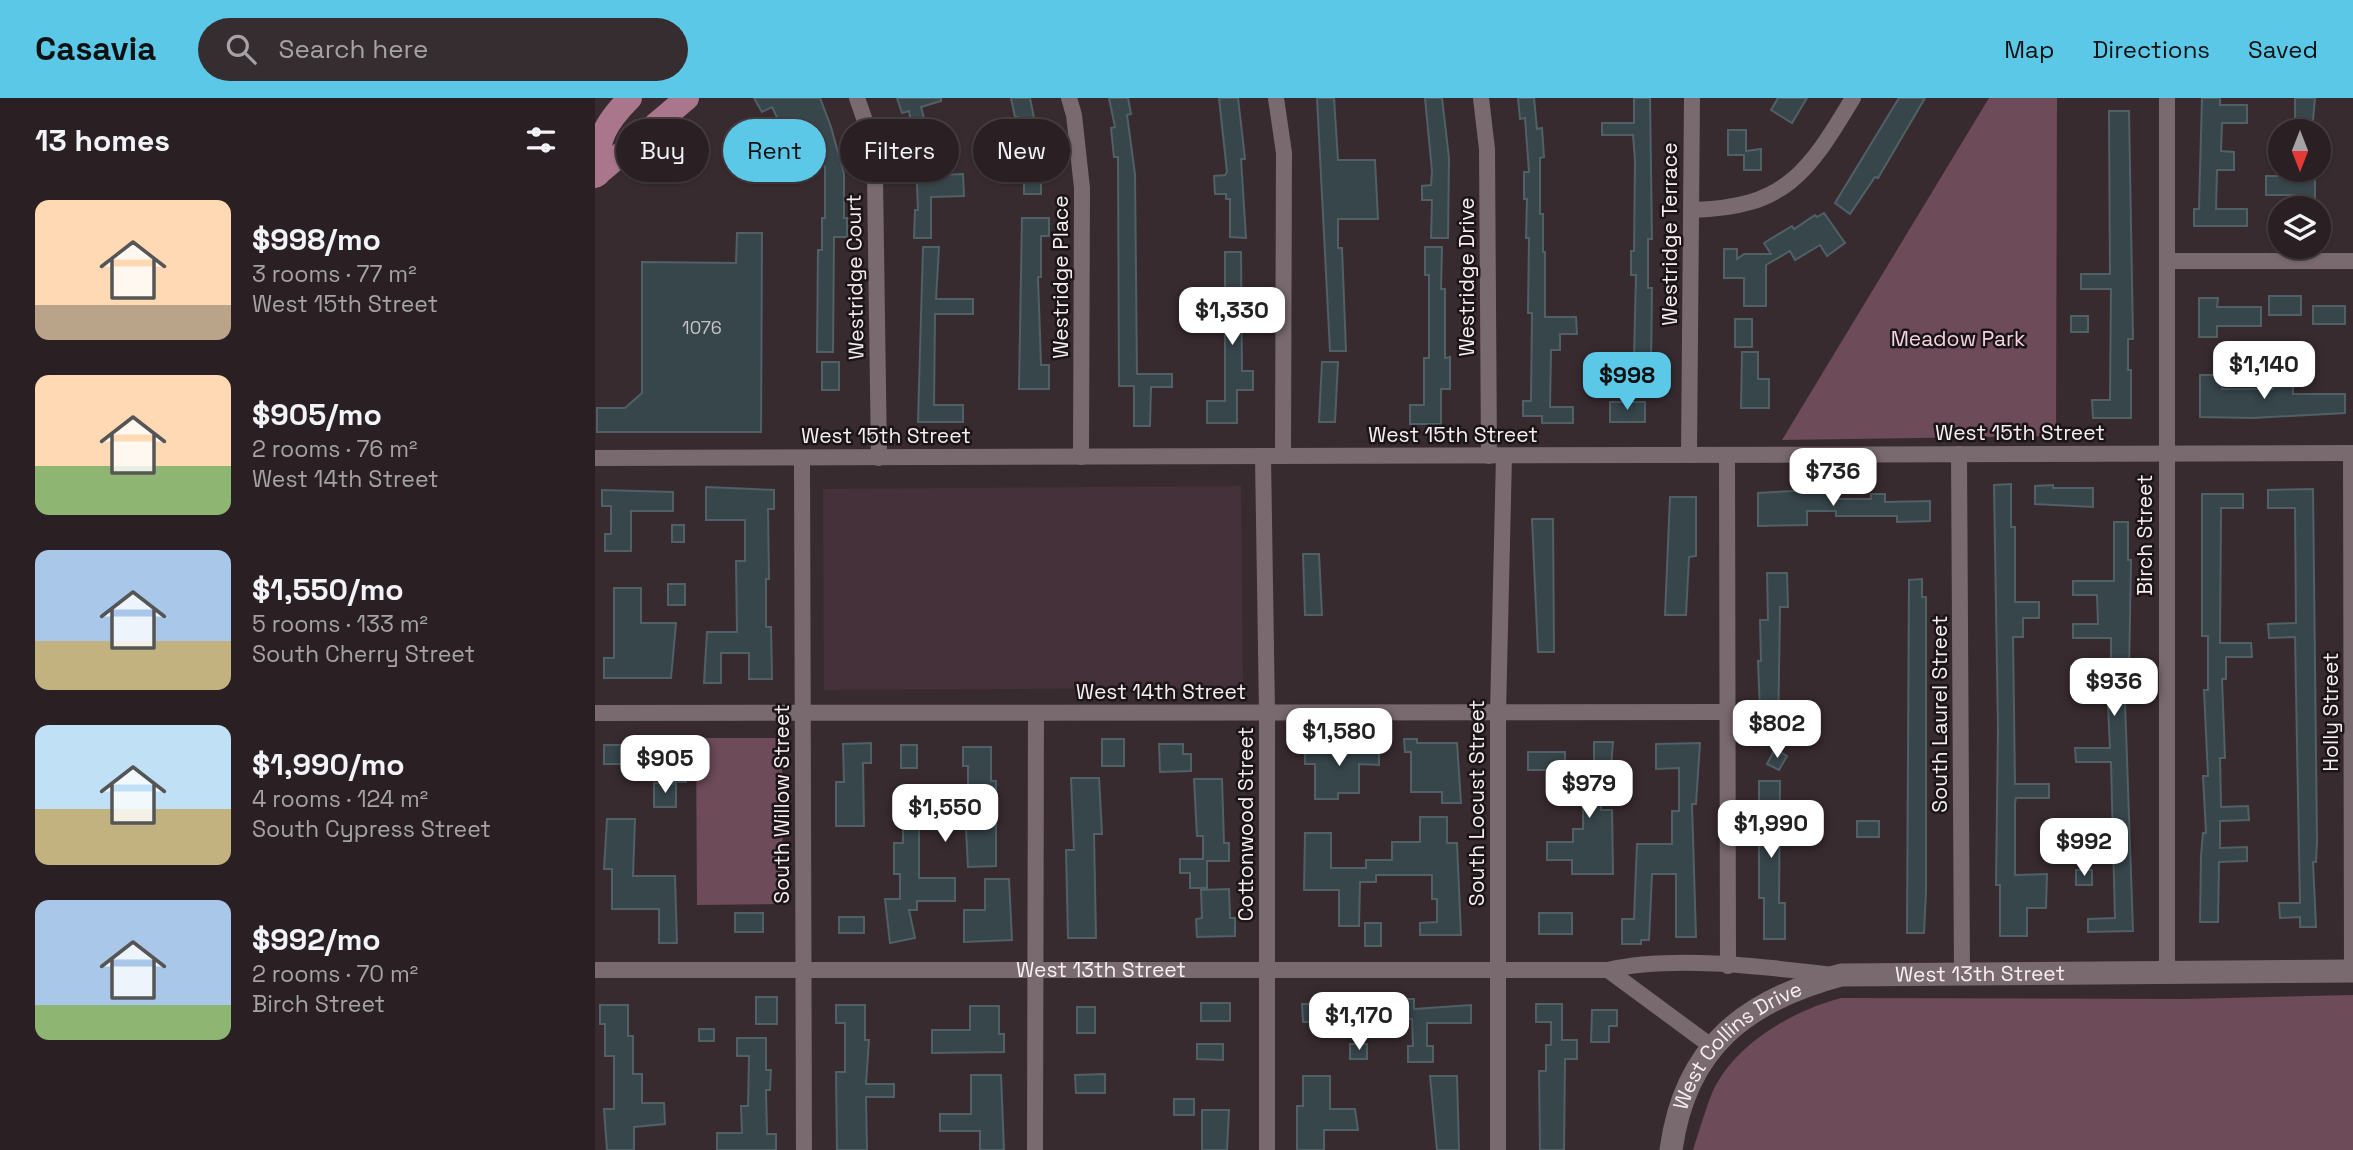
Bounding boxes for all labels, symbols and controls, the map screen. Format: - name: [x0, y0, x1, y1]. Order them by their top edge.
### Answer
- search box: [198, 18, 688, 81]
- text: Casavia: [35, 28, 156, 70]
- icon: search: [222, 30, 260, 68]
- text: Search here: [278, 32, 428, 66]
- text: Map: [2004, 34, 2054, 65]
- text: Directions: [2092, 34, 2210, 65]
- text: Saved: [2248, 34, 2318, 65]
- chip: Buy: [616, 119, 709, 182]
- chip: Rent: [723, 119, 826, 182]
- chip: Filters: [840, 119, 959, 182]
- chip: New: [973, 119, 1070, 182]
- north arrow: [2268, 119, 2331, 182]
- map controls: [2268, 119, 2331, 259]
- text: 13 homes: [35, 121, 170, 160]
- icon: filters: [522, 121, 560, 159]
- street label: Westridge Terrace: [1656, 142, 1683, 326]
- street label: Westridge Court: [840, 194, 869, 360]
- street label: Westridge Place: [1047, 195, 1074, 359]
- button: layers: [2268, 196, 2331, 259]
- street label: Westridge Drive: [1453, 197, 1480, 357]
- text: $998/mo: [252, 220, 381, 259]
- icon: home: [91, 228, 175, 312]
- text: 3 rooms · 77 m²: [252, 259, 417, 289]
- pin: $1,330: [1175, 288, 1289, 347]
- text: West 15th Street: [252, 289, 438, 319]
- text: $1,330: [1195, 295, 1269, 325]
- house number: 1076: [682, 316, 722, 339]
- park label: Meadow Park: [1891, 325, 2025, 352]
- pin: $1,140: [2207, 342, 2321, 401]
- text: $1,140: [2229, 349, 2299, 379]
- pin: $998: [1586, 352, 1668, 412]
- text: $998: [1599, 360, 1655, 390]
- text: $905/mo: [252, 395, 382, 434]
- icon: home: [91, 403, 175, 487]
- street label: West 15th Street: [1935, 419, 2105, 446]
- street label: West 15th Street: [1368, 421, 1538, 448]
- street label: West 15th Street: [801, 422, 971, 449]
- text: 2 rooms · 76 m²: [252, 434, 417, 464]
- pin: $736: [1792, 448, 1874, 508]
- text: $736: [1806, 456, 1860, 486]
- text: West 14th Street: [252, 464, 439, 494]
- street label: Birch Street: [2131, 474, 2158, 596]
- text: $1,550/mo: [252, 570, 404, 609]
- icon: home: [91, 578, 175, 662]
- text: 5 rooms · 133 m²: [252, 609, 428, 639]
- street label: South Laurel Street: [1926, 615, 1953, 813]
- text: South Cherry Street: [252, 639, 475, 669]
- street label: Holly Street: [2317, 652, 2344, 772]
- pin: $936: [2073, 658, 2155, 718]
- text: $936: [2086, 666, 2142, 696]
- street label: West 14th Street: [1076, 678, 1246, 705]
- street label: South Locust Street: [1463, 700, 1490, 906]
- pin: $802: [1736, 700, 1818, 760]
- street label: South Willow Street: [768, 704, 795, 904]
- pin: $1,580: [1282, 708, 1396, 768]
- text: $802: [1749, 708, 1805, 738]
- text: $1,580: [1302, 716, 1376, 746]
- street label: Cottonwood Street: [1232, 727, 1259, 921]
- pin: $905: [624, 736, 706, 795]
- text: $905: [637, 743, 693, 773]
- text: $1,990/mo: [252, 745, 405, 784]
- icon: home: [91, 753, 175, 837]
- pin: $979: [1548, 760, 1630, 820]
- text: $979: [1562, 768, 1616, 798]
- text: 4 rooms · 124 m²: [252, 784, 428, 814]
- pin: $1,550: [888, 784, 1002, 844]
- text: $1,550: [908, 792, 982, 822]
- pin: $1,990: [1714, 800, 1828, 860]
- text: $1,990: [1734, 808, 1808, 838]
- text: South Cypress Street: [252, 814, 491, 844]
- pin: $992: [2043, 818, 2125, 878]
- text: $992: [2056, 826, 2112, 856]
- text: $992/mo: [252, 920, 381, 959]
- icon: home: [91, 928, 175, 1012]
- street label: West 13th Street: [1016, 956, 1186, 983]
- text: 2 rooms · 70 m²: [252, 959, 418, 989]
- street label: West 13th Street: [1895, 959, 2065, 988]
- street label: West Collins Drive: [1666, 975, 1806, 1113]
- text: Birch Street: [252, 989, 385, 1019]
- pin: $1,170: [1302, 992, 1416, 1052]
- text: $1,170: [1325, 1000, 1393, 1030]

